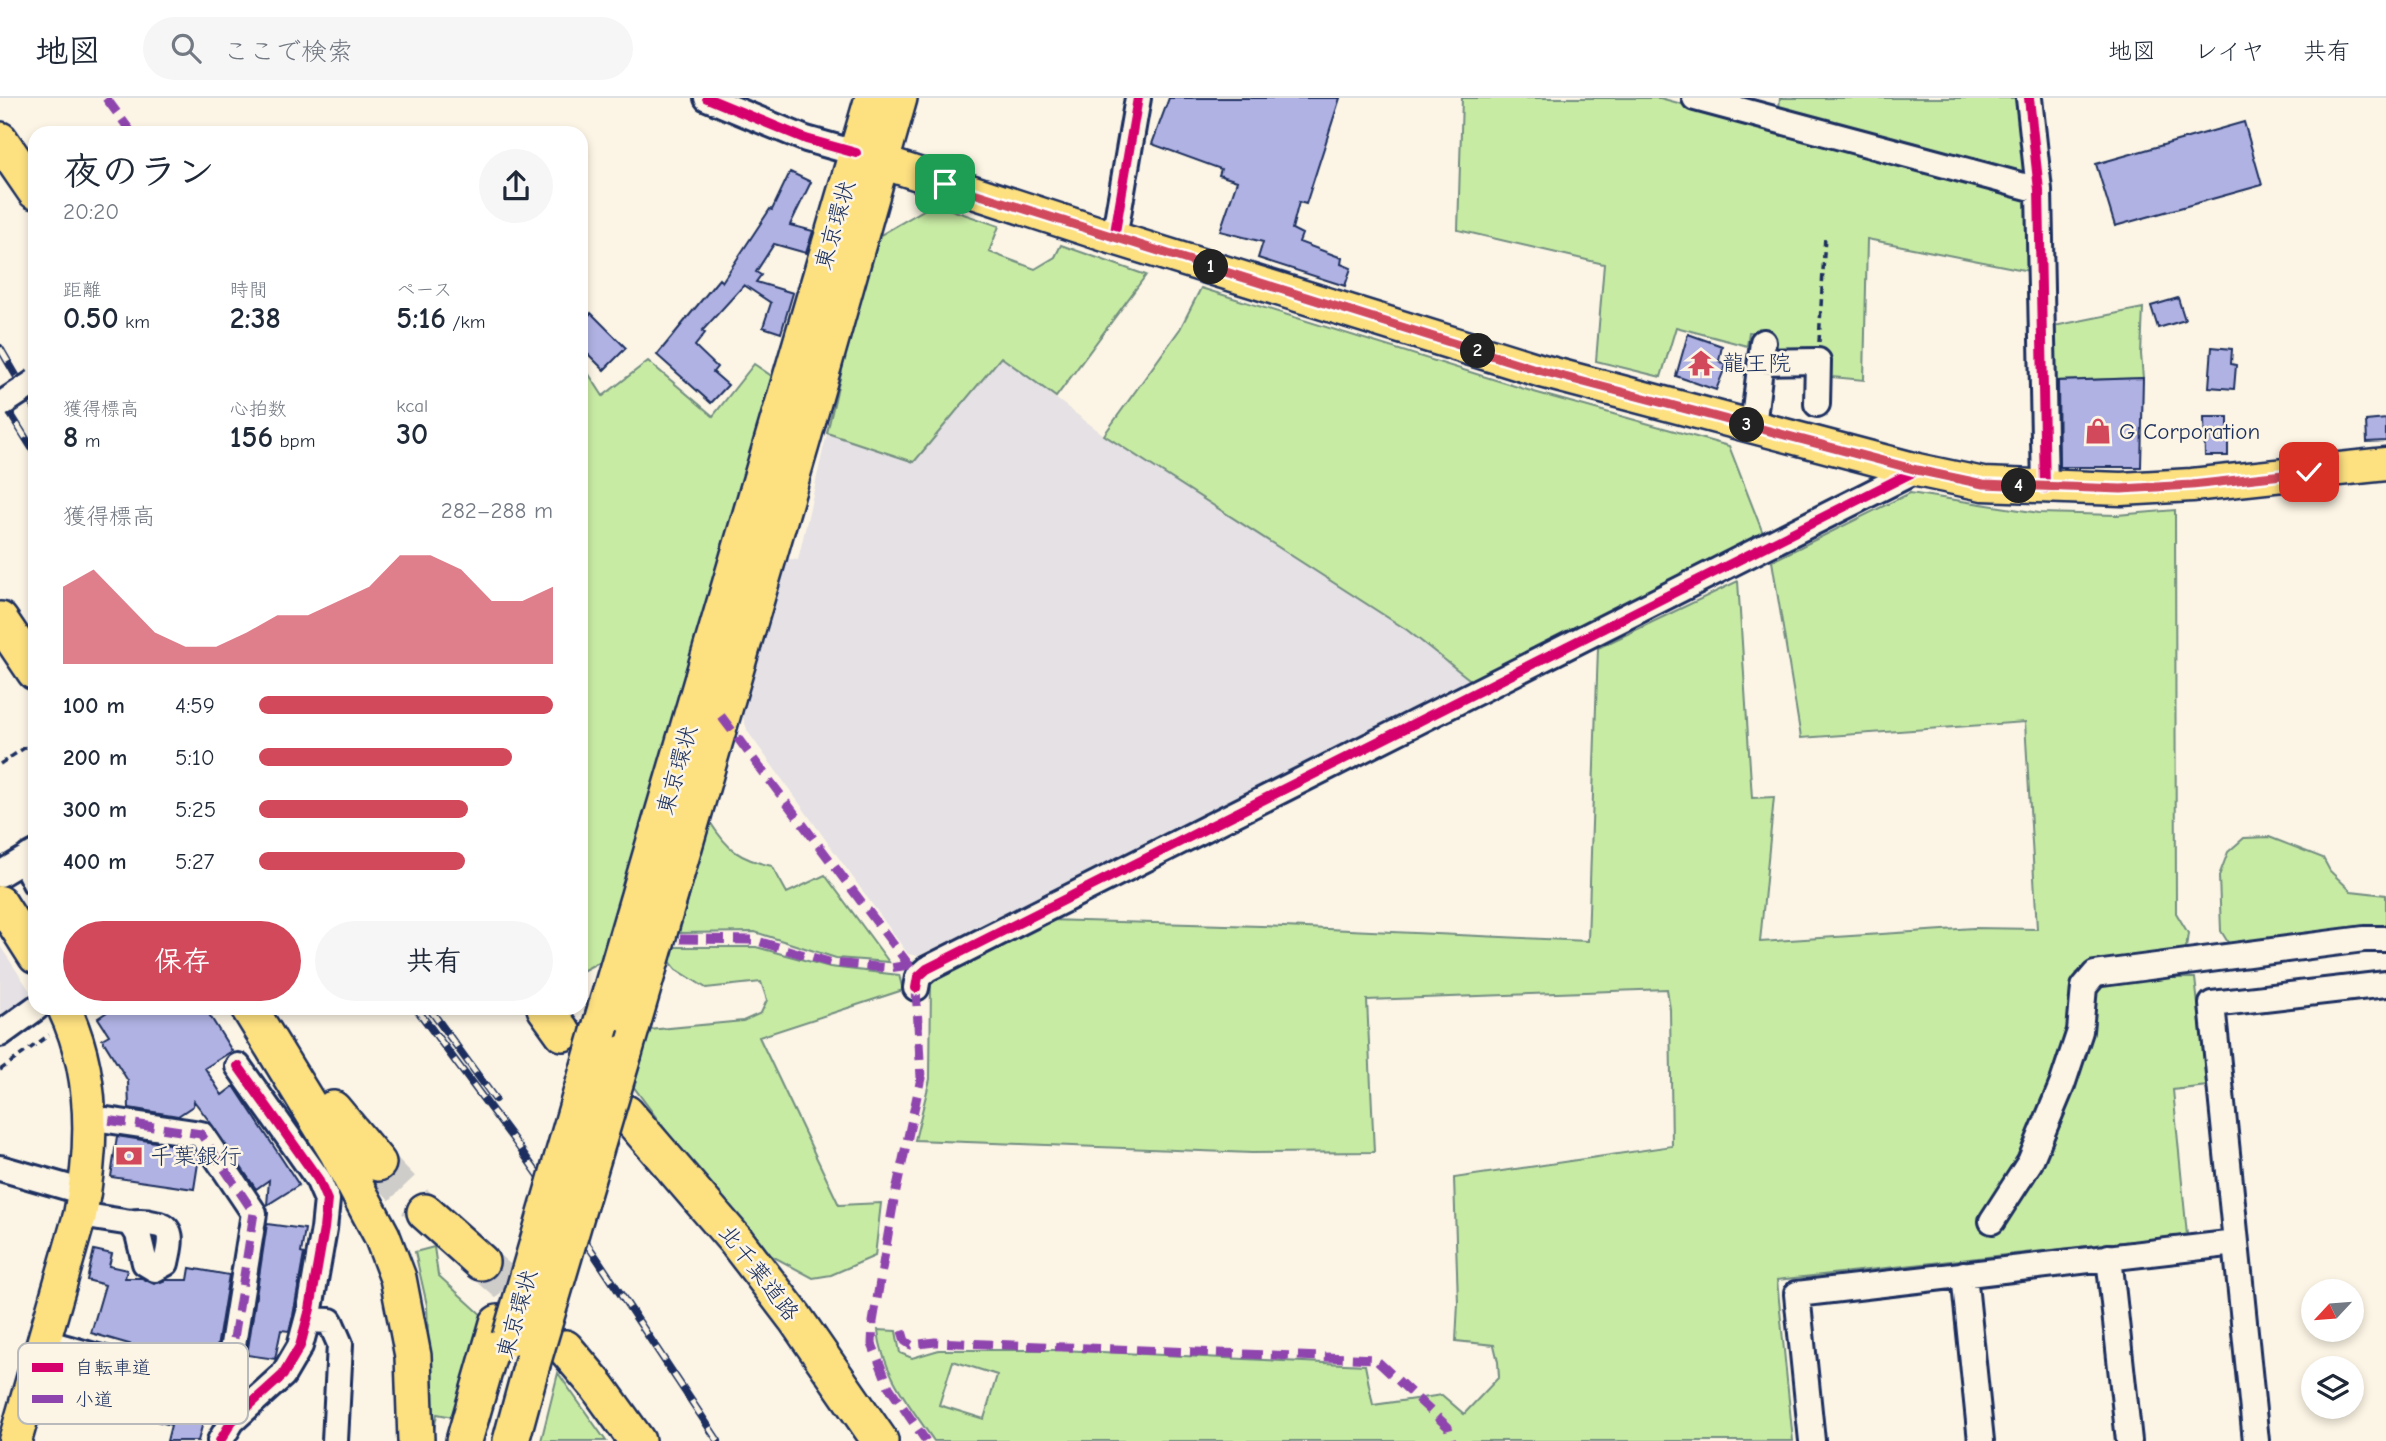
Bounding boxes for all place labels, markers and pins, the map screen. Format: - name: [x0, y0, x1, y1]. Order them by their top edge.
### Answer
- pin: [915, 154, 975, 214]
- pin: 1: [1194, 250, 1228, 284]
- pin: 2: [1460, 334, 1496, 368]
- temple icon: 龍王院: [1686, 348, 1716, 378]
- place label: 龍王院: [1722, 350, 1791, 377]
- pin: 3: [1730, 408, 1764, 442]
- shop icon: G Corporation: [2083, 416, 2113, 446]
- place label: G Corporation: [2119, 418, 2260, 445]
- pin: [2279, 442, 2339, 502]
- pin: 4: [2002, 468, 2036, 504]
- bank icon: 千葉銀行: [114, 1141, 144, 1171]
- place label: 千葉銀行: [150, 1143, 242, 1170]

